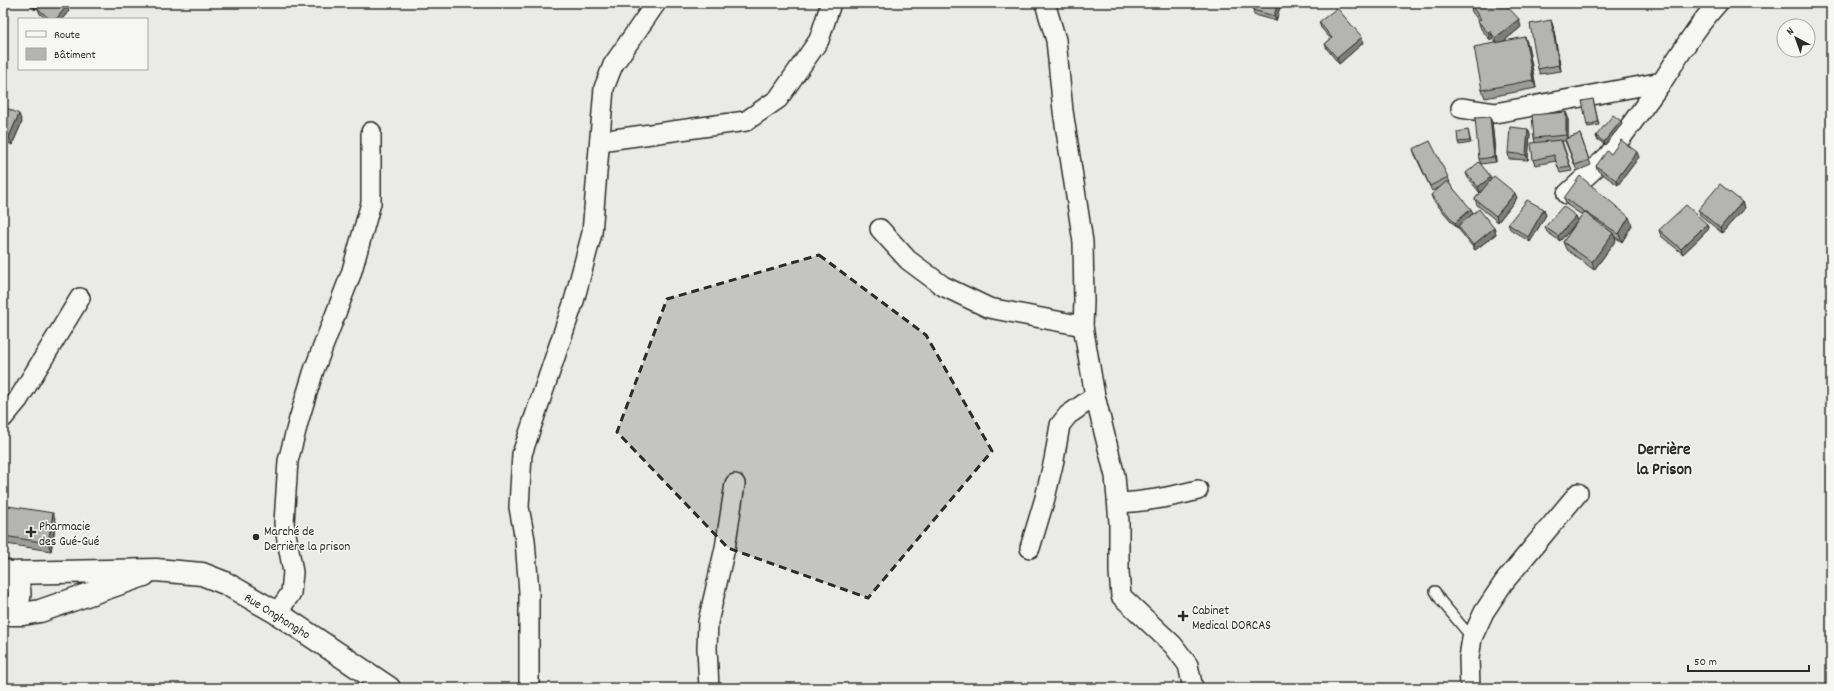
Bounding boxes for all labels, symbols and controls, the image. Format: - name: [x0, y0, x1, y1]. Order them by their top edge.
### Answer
- legend: [18, 18, 148, 70]
- north arrow: [1776, 18, 1816, 58]
- text: N: [1783, 24, 1798, 40]
- text: Route: [54, 27, 80, 44]
- text: Bâtiment: [54, 47, 96, 64]
- district label: Derrière la Prison: [1636, 439, 1692, 483]
- place label: Pharmacie des Gué-Gué: [39, 518, 100, 552]
- place label: Marché de Derrière la prison: [264, 523, 350, 557]
- marker: Pharmacie des Gué-Gué: [26, 527, 36, 537]
- marker: Marché de Derrière la prison: [251, 532, 261, 542]
- street label: Rue Onghongho: [240, 589, 314, 645]
- place label: Cabinet Medical DORCAS: [1192, 602, 1271, 636]
- marker: Cabinet Medical DORCAS: [1177, 610, 1189, 622]
- scale bar: [1688, 647, 1809, 673]
- text: 50 m: [1694, 654, 1717, 671]

